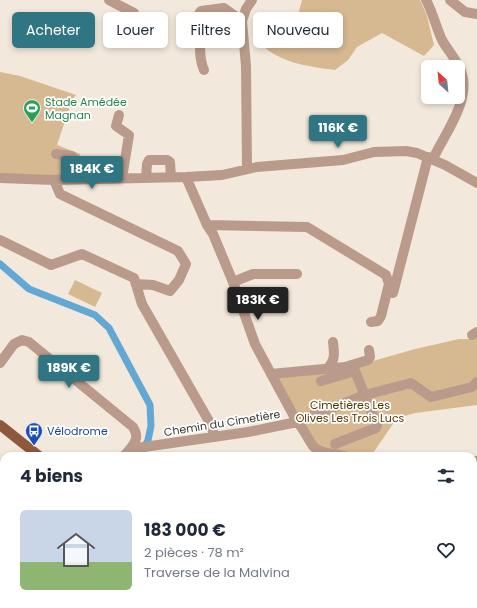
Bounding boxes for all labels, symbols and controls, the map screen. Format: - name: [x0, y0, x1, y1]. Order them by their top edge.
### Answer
- chip: Acheter: [12, 12, 95, 48]
- chip: Louer: [103, 12, 168, 48]
- chip: Filtres: [176, 12, 245, 48]
- chip: Nouveau: [253, 12, 343, 48]
- north arrow: [421, 60, 465, 104]
- map controls: [421, 60, 465, 104]
- place label: Stade Amédée Magnan: [45, 94, 127, 123]
- sports icon: Stade Amédée Magnan: [22, 98, 42, 123]
- pin: 116K €: [305, 115, 371, 149]
- text: 116K €: [318, 118, 358, 137]
- pin: 184K €: [59, 156, 125, 190]
- text: 184K €: [70, 159, 114, 178]
- pin: 183K €: [225, 287, 291, 321]
- text: 183K €: [236, 290, 280, 309]
- pin: 189K €: [36, 355, 102, 389]
- text: 189K €: [47, 358, 91, 377]
- park label: Cimetières Les Olives Les Trois Lucs: [296, 397, 405, 426]
- street label: Chemin du Cimetière: [163, 406, 281, 440]
- bus stop icon: Vélodrome: [24, 421, 44, 446]
- place label: Vélodrome: [47, 423, 108, 439]
- text: 4 biens: [20, 464, 83, 488]
- icon: filters: [435, 465, 457, 487]
- text: 183 000 €: [144, 518, 226, 542]
- icon: home: [52, 526, 100, 574]
- icon: heart: [435, 539, 457, 561]
- text: 2 pièces · 78 m²: [144, 543, 244, 562]
- text: Traverse de la Malvina: [144, 563, 290, 582]

